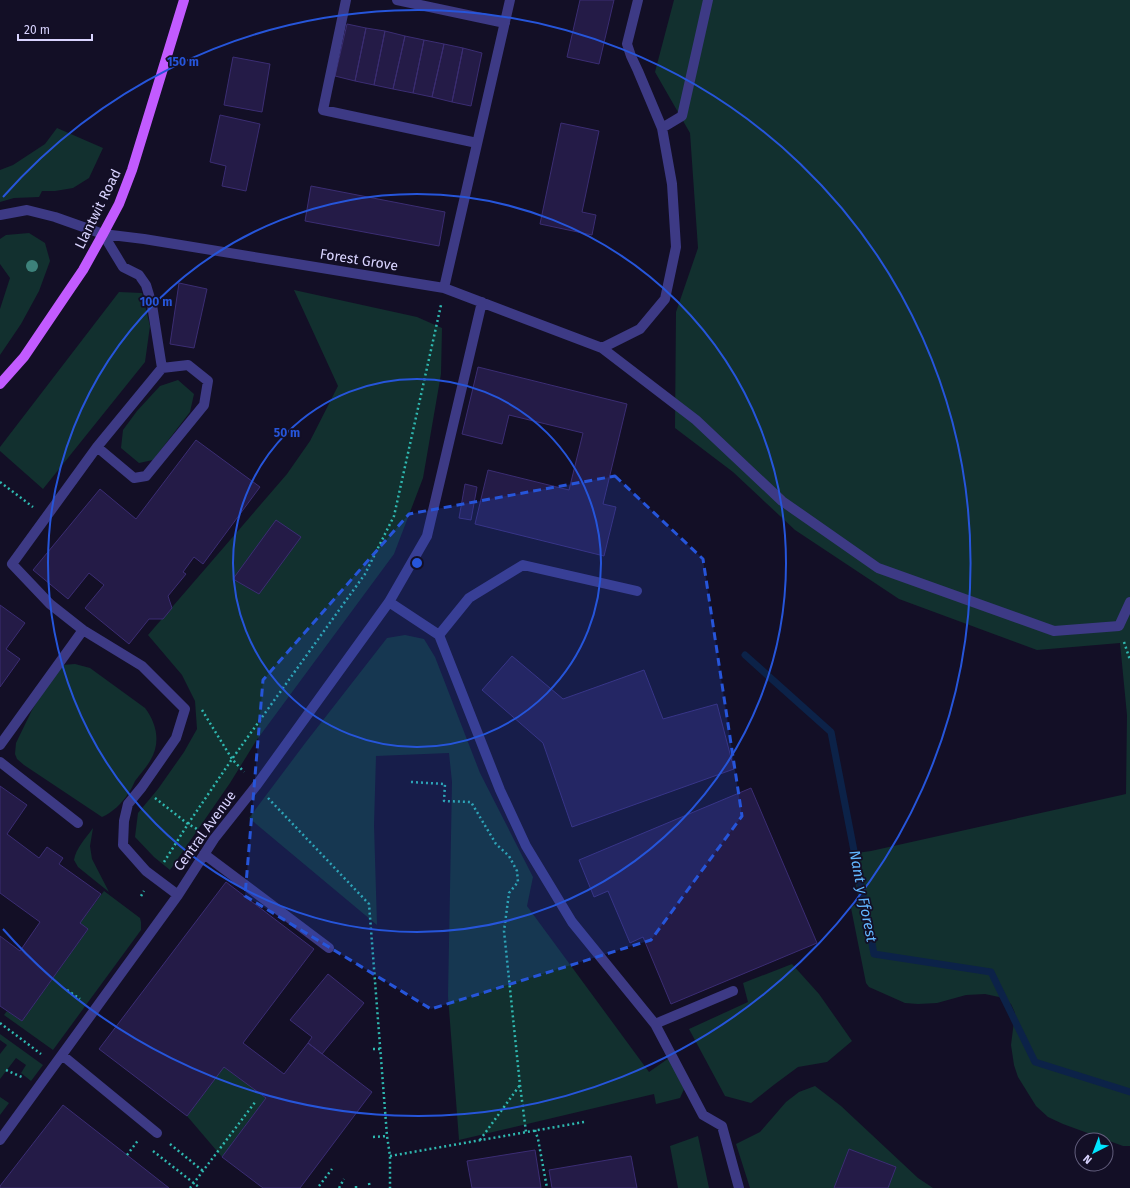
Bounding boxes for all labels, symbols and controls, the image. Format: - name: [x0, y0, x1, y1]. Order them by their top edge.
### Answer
- scale bar: [18, 16, 92, 42]
- text: 20 m: [24, 23, 50, 37]
- text: 150 m: [167, 55, 199, 69]
- street label: Llantwit Road: [71, 166, 125, 252]
- street label: Forest Grove: [319, 245, 399, 275]
- text: 100 m: [140, 295, 172, 309]
- text: 50 m: [274, 426, 300, 440]
- centre of rings: [410, 556, 424, 570]
- street label: Central Avenue: [170, 788, 240, 874]
- water label: Nant y Fforest: [845, 849, 881, 944]
- north arrow: [1074, 1132, 1114, 1172]
- text: N: [1081, 1152, 1095, 1166]

